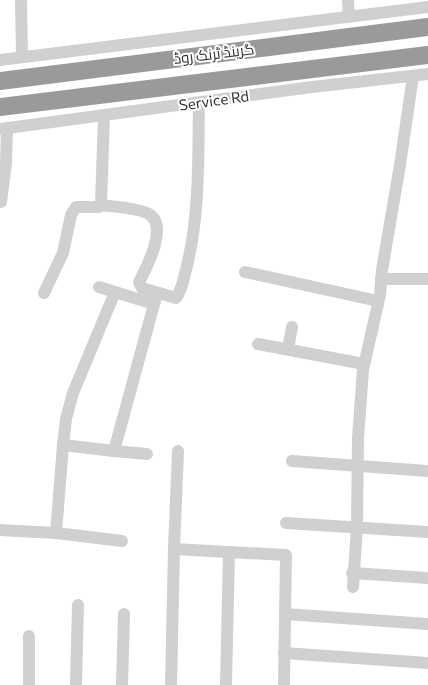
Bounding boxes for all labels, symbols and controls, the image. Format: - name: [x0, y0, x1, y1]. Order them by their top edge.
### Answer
- street label: گرینڈ ٹرنک روڈ: [173, 39, 255, 68]
- street label: Service Rd: [178, 86, 250, 114]

